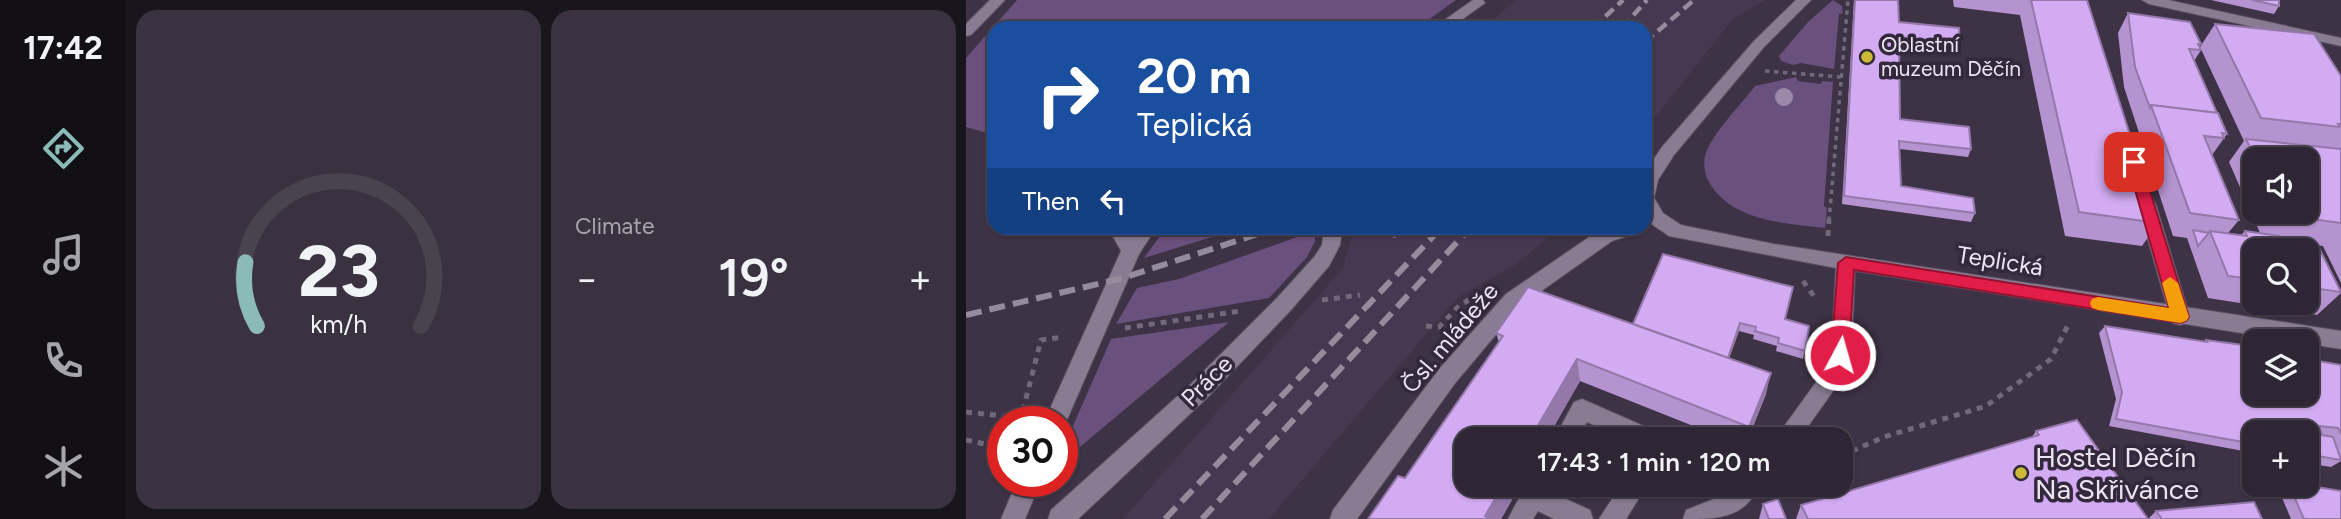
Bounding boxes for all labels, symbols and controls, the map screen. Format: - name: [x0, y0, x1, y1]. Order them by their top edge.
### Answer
- text: 17:42: [23, 29, 103, 67]
- place label: Oblastní muzeum Děčín: [1881, 32, 2021, 81]
- text: 20 m: [1137, 46, 1252, 105]
- icon: right: [1022, 49, 1113, 140]
- marker: Oblastní muzeum Děčín: [1859, 49, 1875, 65]
- text: Teplická: [1137, 106, 1252, 144]
- icon: directions: [39, 124, 88, 173]
- pin: [2104, 132, 2164, 192]
- icon: arrive: [2115, 143, 2153, 181]
- map controls: [2242, 147, 2319, 497]
- button: sound: [2242, 147, 2319, 224]
- icon: left: [1094, 182, 1132, 220]
- text: Then: [1022, 185, 1080, 217]
- text: Climate: [575, 212, 654, 240]
- text: 23: [297, 227, 380, 314]
- icon: music: [39, 230, 88, 279]
- button: search: [2242, 238, 2319, 315]
- street label: Teplická: [1955, 239, 2045, 282]
- text: 19°: [718, 247, 789, 309]
- text: −: [575, 256, 599, 302]
- text: +: [908, 256, 932, 302]
- street label: Čsl. mládeže: [1395, 277, 1504, 399]
- text: km/h: [310, 308, 367, 338]
- position arrow: [1803, 318, 1877, 392]
- button: layers: [2242, 329, 2319, 406]
- icon: phone: [39, 336, 88, 385]
- street label: Práce: [1175, 349, 1238, 412]
- speed limit sign: 30: [987, 406, 1078, 497]
- button: +: [2242, 420, 2319, 497]
- place label: Hostel Děčín Na Skřivánce: [2035, 440, 2199, 506]
- icon: climate: [39, 442, 88, 491]
- text: 17:43 · 1 min · 120 m: [1537, 446, 1770, 478]
- marker: Hostel Děčín Na Skřivánce: [2013, 465, 2029, 481]

